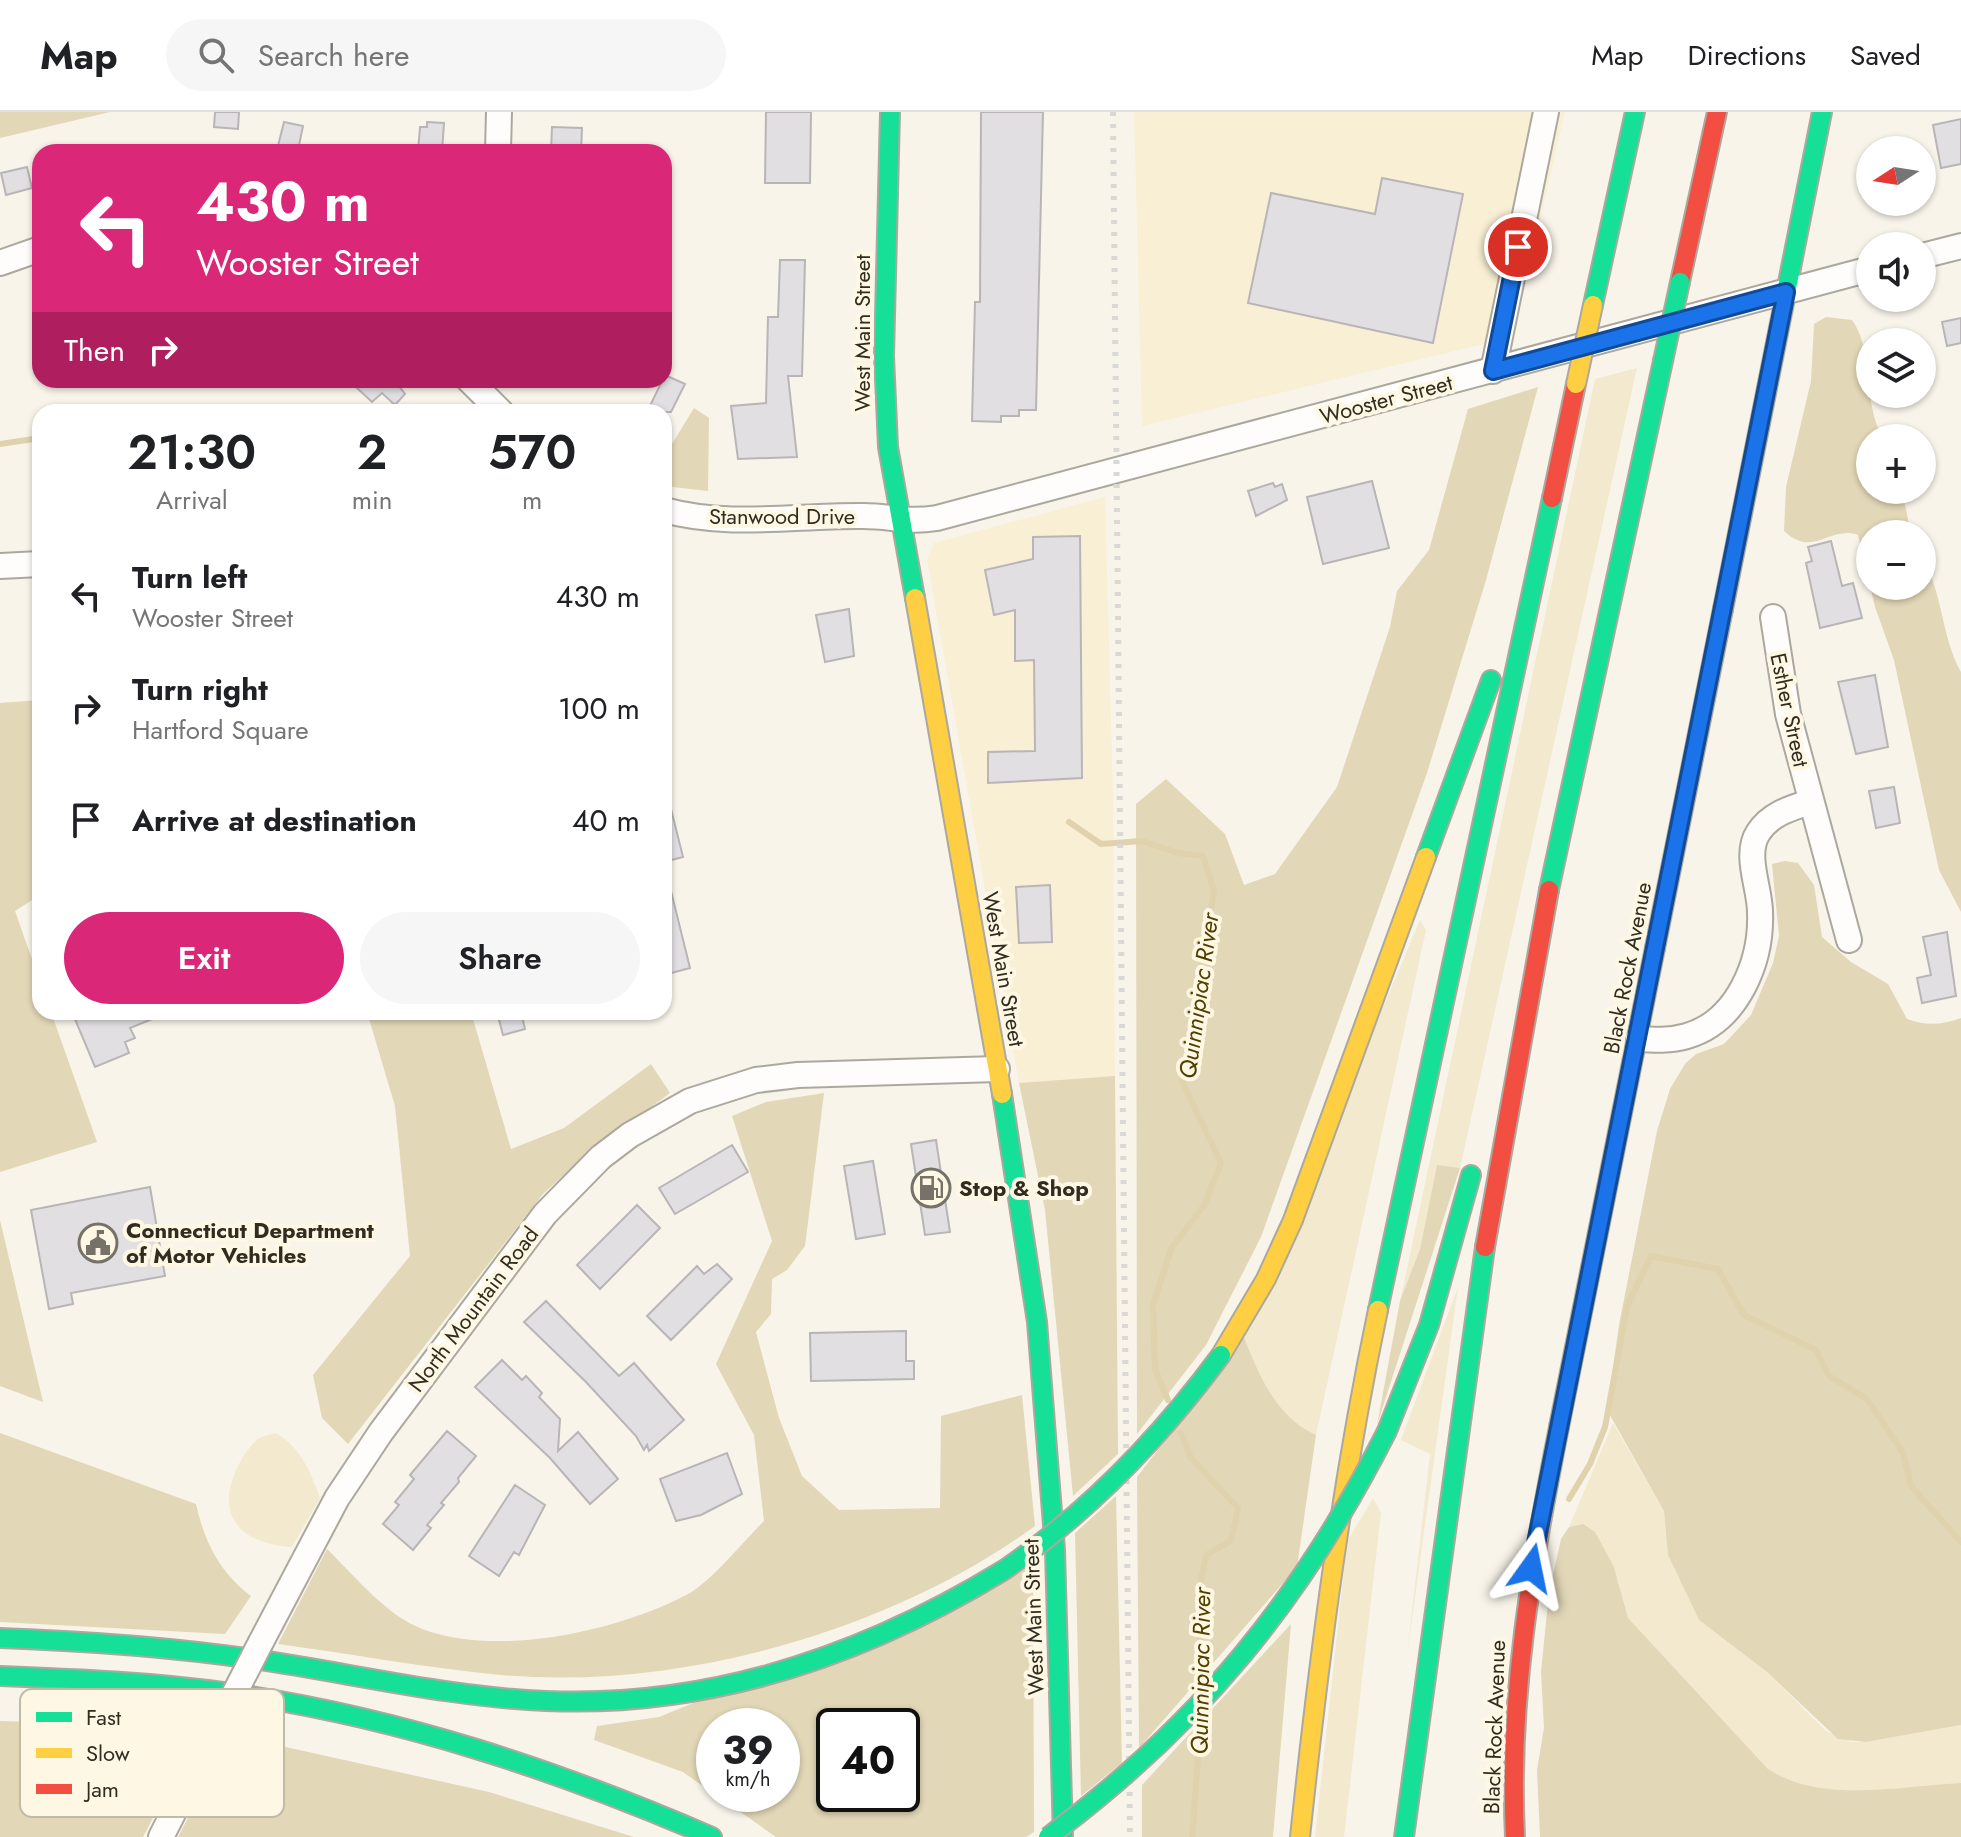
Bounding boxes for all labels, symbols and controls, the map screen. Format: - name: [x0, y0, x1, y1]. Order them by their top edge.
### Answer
- search box: [166, 19, 726, 91]
- text: Map: [40, 28, 118, 83]
- icon: search: [194, 33, 238, 77]
- text: Search here: [258, 34, 410, 77]
- text: Map: [1591, 35, 1643, 76]
- text: Directions: [1687, 35, 1806, 76]
- text: Saved: [1850, 35, 1921, 76]
- north arrow: [1856, 136, 1936, 216]
- map controls: [1856, 136, 1936, 600]
- text: 430 m: [196, 161, 370, 242]
- icon: left: [64, 176, 168, 280]
- pin: [1484, 213, 1552, 281]
- icon: arrive: [1496, 225, 1540, 269]
- button: sound: [1856, 232, 1936, 312]
- text: Wooster Street: [196, 236, 419, 288]
- street label: West Main Street: [846, 254, 878, 411]
- icon: right: [141, 328, 185, 372]
- button: layers: [1856, 328, 1936, 408]
- text: Then: [64, 329, 125, 372]
- street label: Wooster Street: [1316, 366, 1457, 432]
- text: 21:30: [128, 418, 256, 487]
- text: 2: [357, 418, 387, 487]
- text: 570: [488, 418, 576, 487]
- button: +: [1856, 424, 1936, 504]
- text: Arrival: [156, 481, 228, 519]
- text: min: [352, 481, 392, 519]
- text: m: [522, 481, 542, 519]
- street label: Stanwood Drive: [709, 500, 855, 532]
- button: −: [1856, 520, 1936, 600]
- text: Turn left: [132, 556, 247, 599]
- icon: left: [64, 574, 108, 618]
- text: 430 m: [556, 575, 640, 618]
- text: Wooster Street: [132, 599, 293, 637]
- street label: Esther Street: [1762, 650, 1818, 771]
- text: Turn right: [132, 668, 268, 711]
- icon: right: [64, 686, 108, 730]
- text: 100 m: [558, 687, 640, 730]
- text: Hartford Square: [132, 711, 309, 749]
- icon: arrive: [64, 798, 108, 842]
- text: Arrive at destination: [132, 799, 417, 842]
- text: 40 m: [572, 799, 640, 842]
- street label: Black Rock Avenue: [1595, 879, 1659, 1057]
- street label: West Main Street: [975, 889, 1033, 1050]
- water label: Quinnipiac River: [1170, 909, 1228, 1081]
- button: Exit: [64, 912, 344, 1004]
- button: Share: [360, 912, 640, 1004]
- fuel station icon: Stop & Shop: [910, 1167, 952, 1209]
- place label: Stop & Shop: [959, 1172, 1089, 1204]
- place label: Connecticut Department of Motor Vehicles: [126, 1214, 374, 1271]
- street label: North Mountain Road: [400, 1219, 546, 1399]
- public building icon: Connecticut Department of Motor Vehicles: [77, 1222, 119, 1264]
- position arrow: [1489, 1526, 1573, 1610]
- street label: West Main Street: [1014, 1537, 1052, 1696]
- water label: Quinnipiac River: [1182, 1585, 1219, 1755]
- street label: Black Rock Avenue: [1475, 1639, 1513, 1815]
- legend: [20, 1689, 284, 1817]
- text: Fast: [86, 1701, 122, 1733]
- speed limit sign: 40: [816, 1708, 920, 1812]
- text: 39: [722, 1721, 774, 1779]
- text: Slow: [86, 1737, 130, 1769]
- text: km/h: [725, 1765, 771, 1794]
- text: Jam: [83, 1773, 119, 1805]

